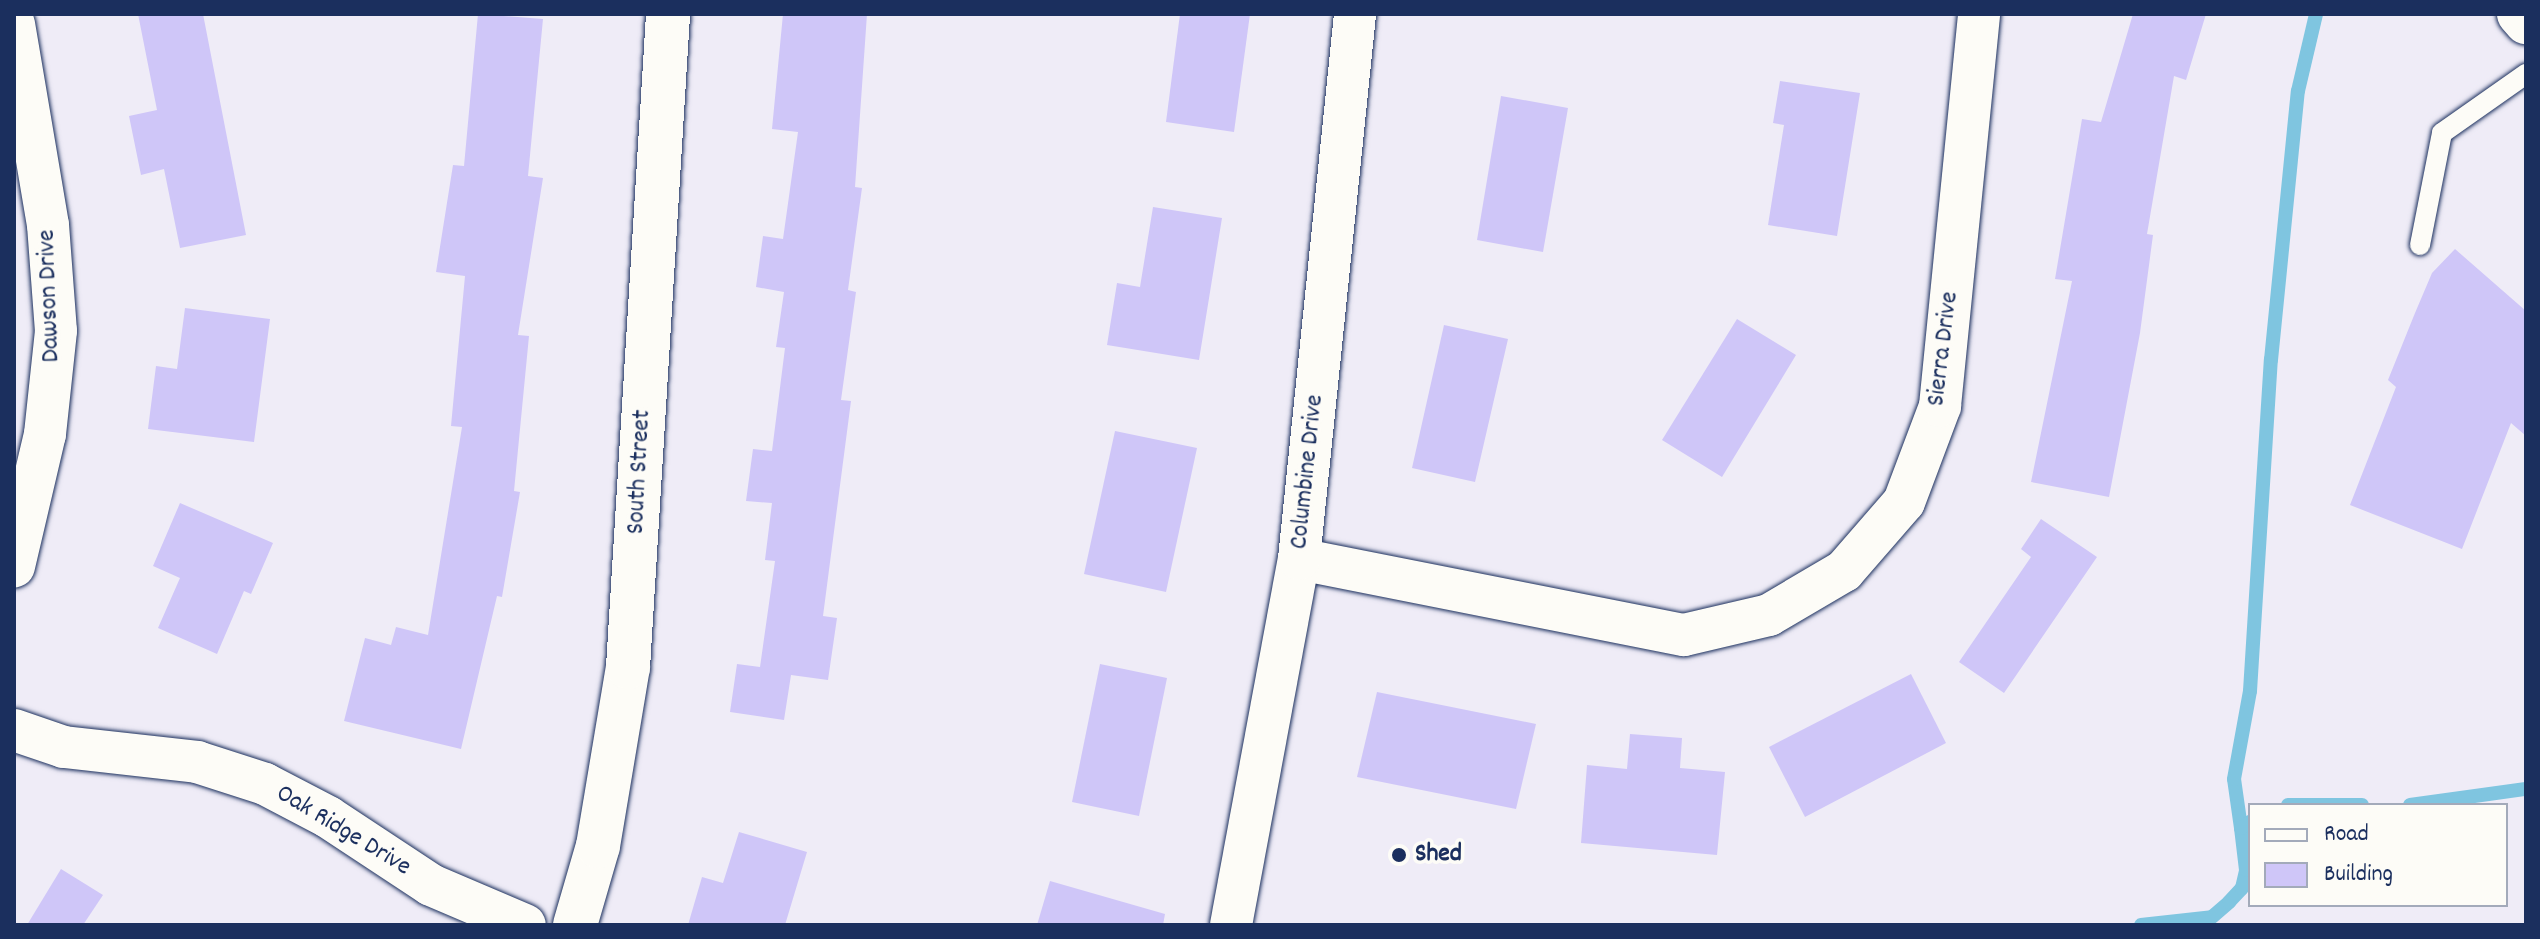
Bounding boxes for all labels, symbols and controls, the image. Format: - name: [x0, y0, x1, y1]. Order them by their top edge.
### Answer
- street label: Dawson Drive: [32, 229, 68, 363]
- street label: Sierra Drive: [1921, 290, 1967, 408]
- street label: Columbine Drive: [1284, 393, 1332, 551]
- street label: South Street: [621, 409, 659, 535]
- street label: Oak Ridge Drive: [270, 778, 416, 884]
- legend: [2248, 803, 2508, 907]
- text: Road: [2324, 818, 2369, 852]
- place label: Shed: [1415, 839, 1462, 871]
- marker: Shed: [1390, 846, 1408, 864]
- text: Building: [2324, 858, 2393, 892]

